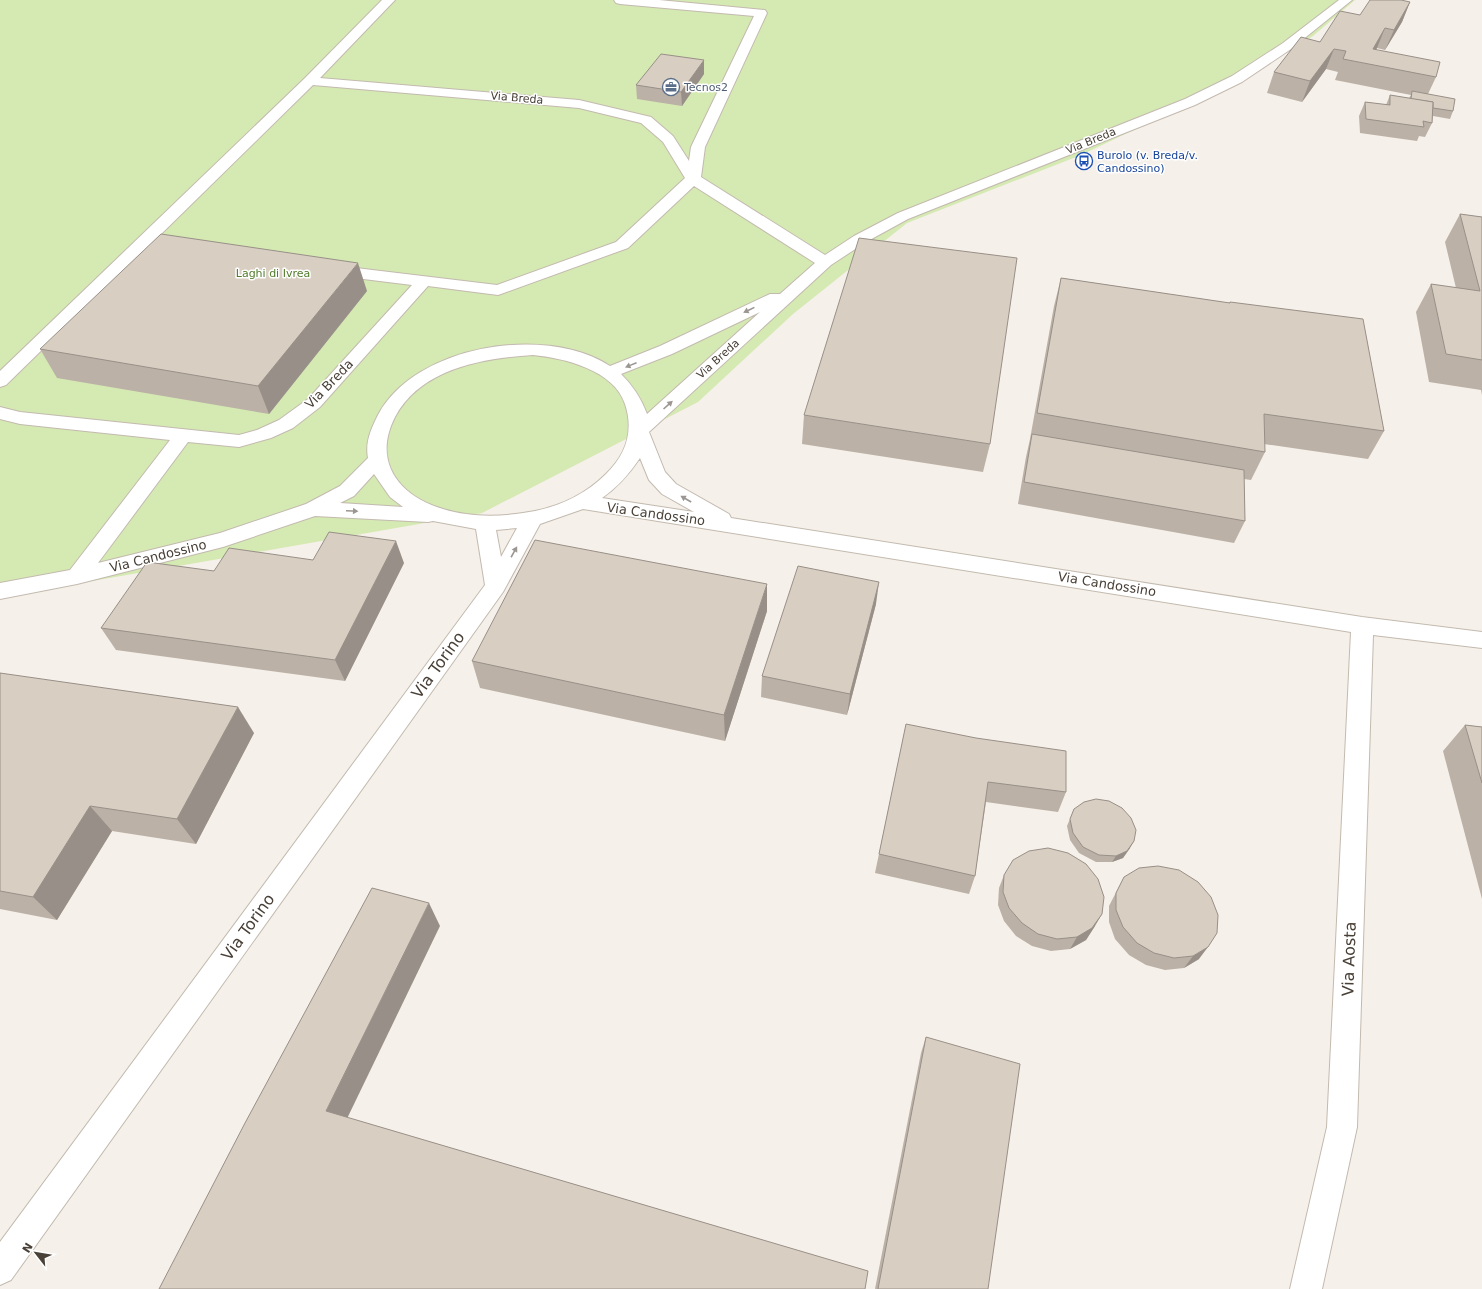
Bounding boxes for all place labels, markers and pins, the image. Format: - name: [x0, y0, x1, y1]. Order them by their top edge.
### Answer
- office icon: Tecnos2: [661, 77, 681, 97]
- place label: Tecnos2: [683, 81, 728, 94]
- place label: Burolo (v. Breda/v. Candossino): [1097, 149, 1198, 175]
- bus stop icon: Burolo (v. Breda/v. Candossino): [1074, 151, 1094, 171]

